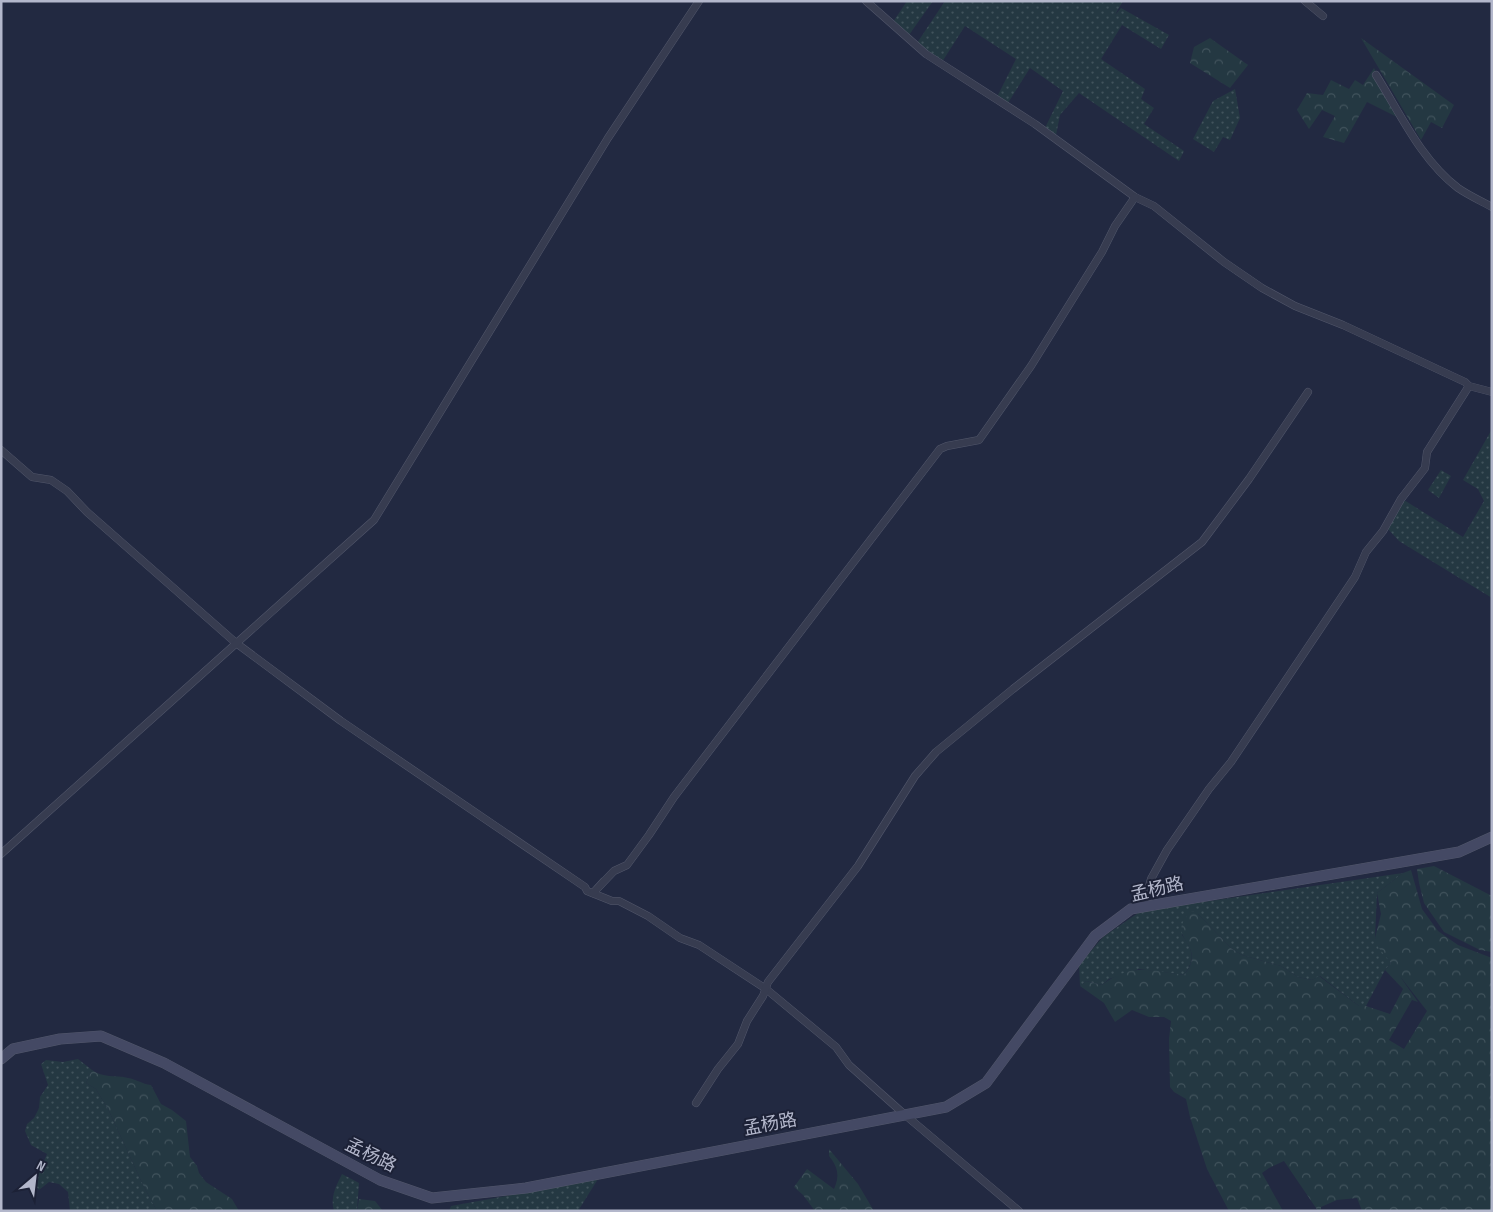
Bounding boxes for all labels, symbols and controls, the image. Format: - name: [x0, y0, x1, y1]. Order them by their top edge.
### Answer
- street label: 孟杨路: [1128, 873, 1186, 906]
- street label: 孟杨路: [742, 1109, 799, 1140]
- street label: 孟杨路: [342, 1134, 400, 1177]
- north arrow: [10, 1152, 60, 1202]
- text: N: [34, 1157, 48, 1175]

